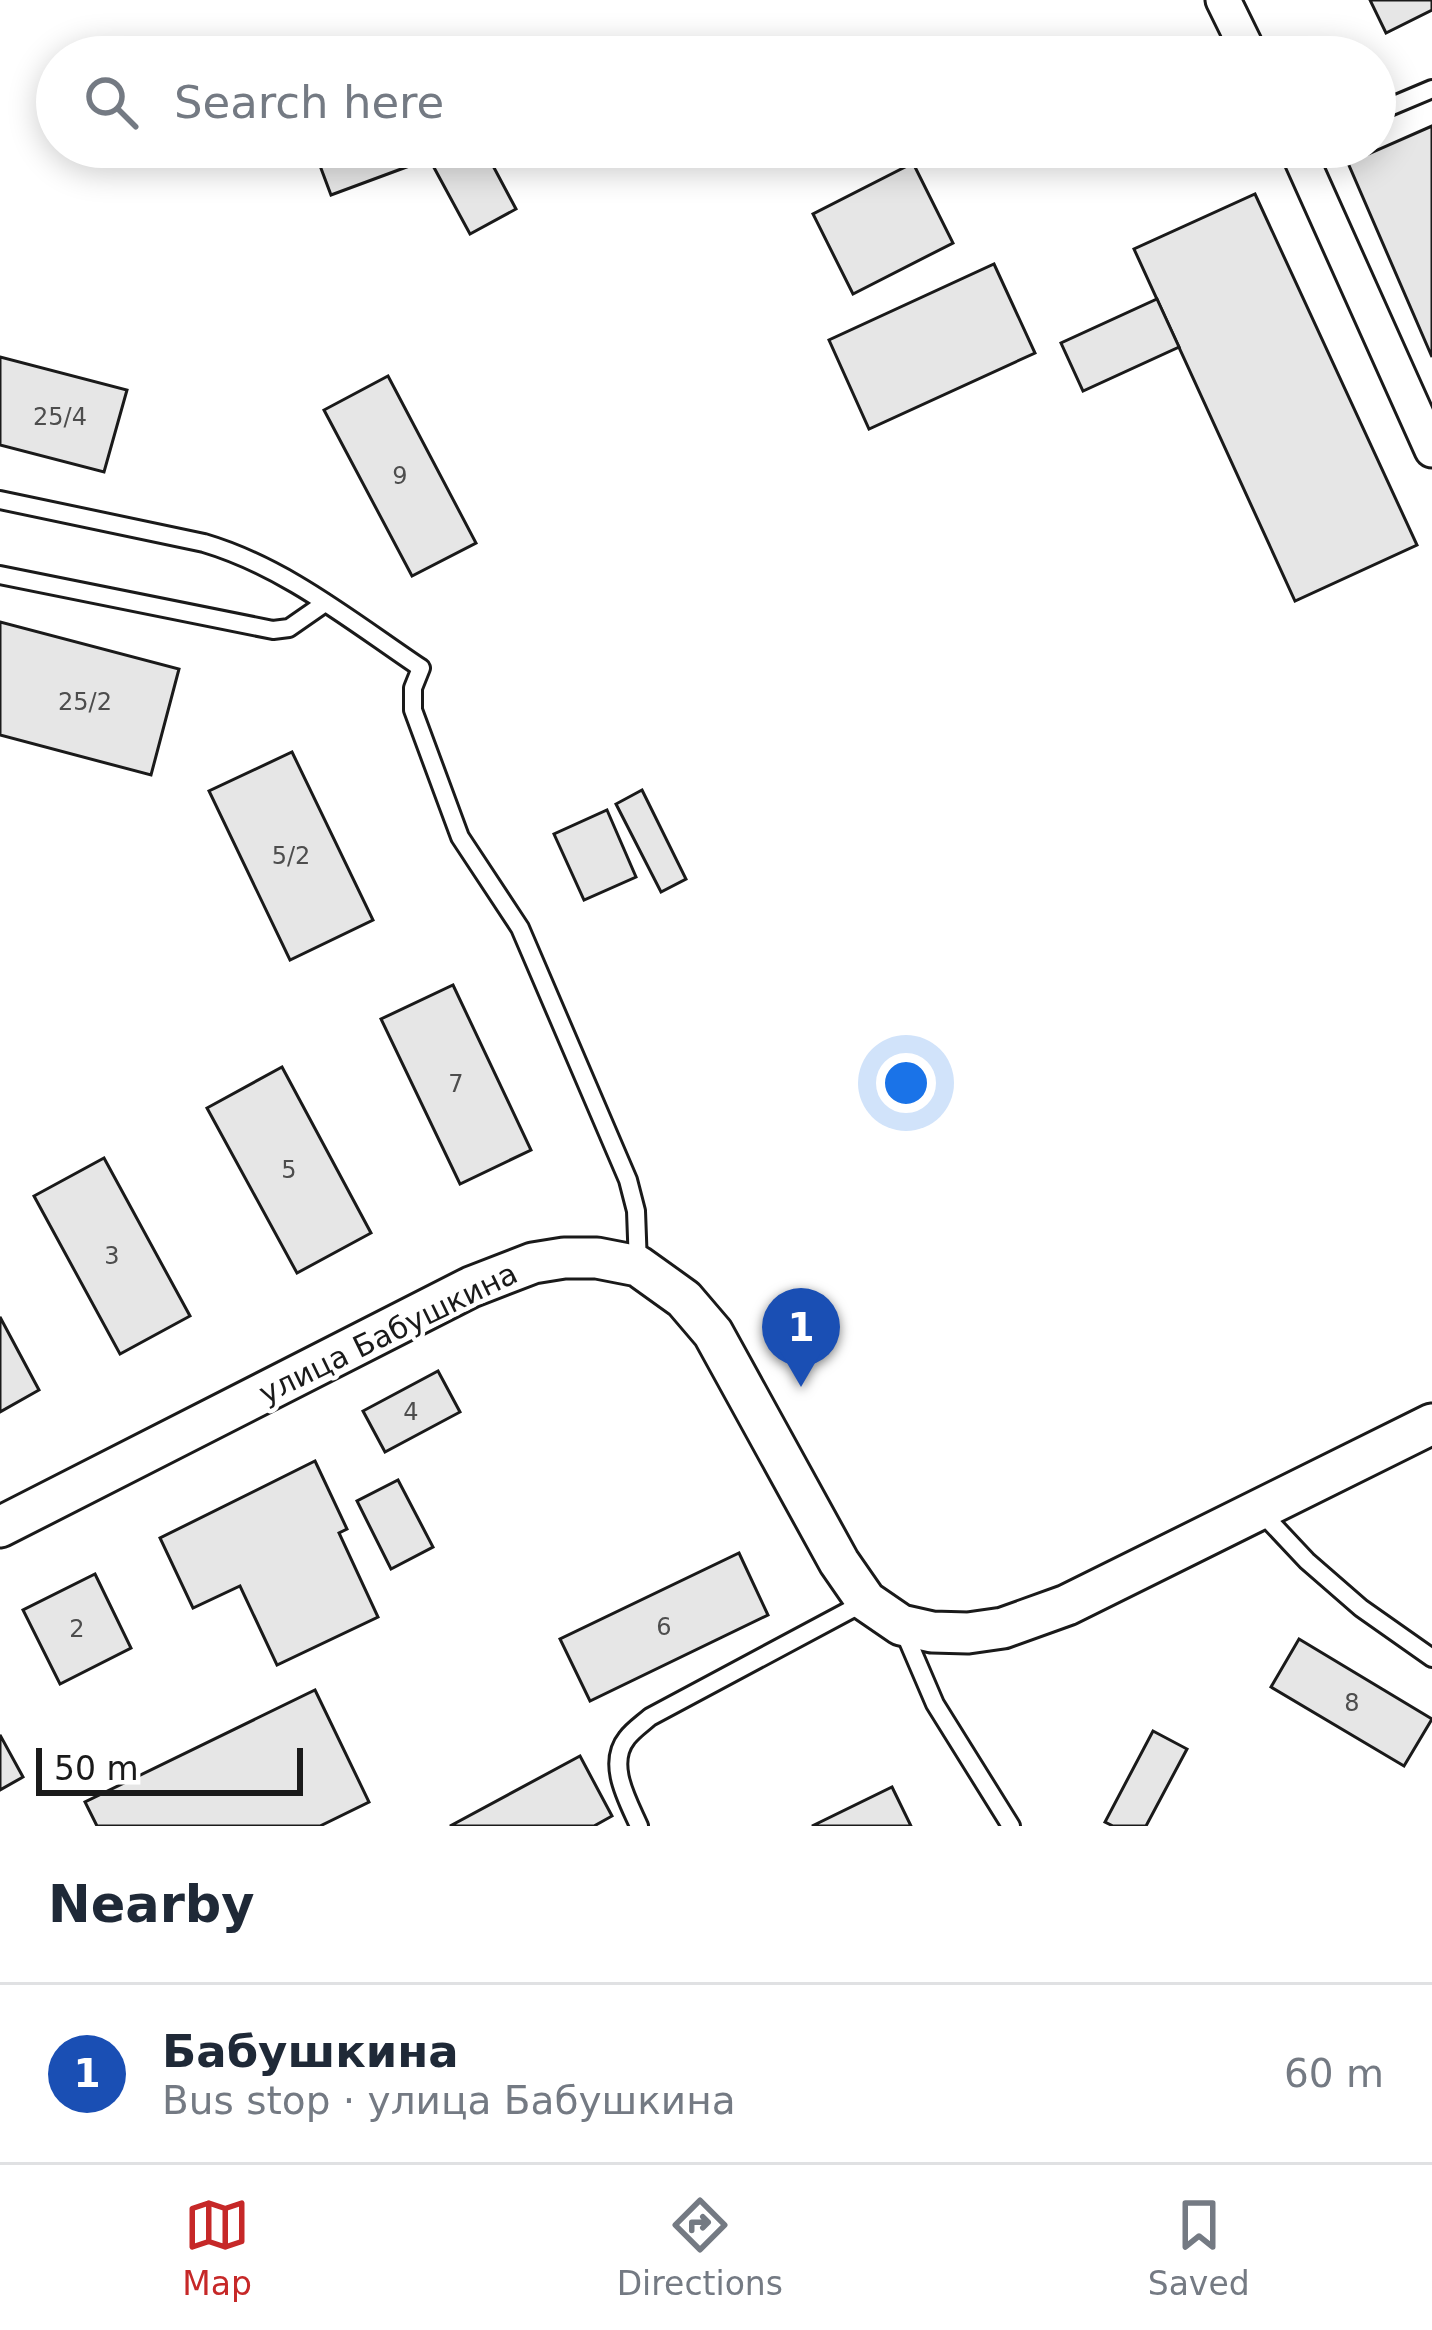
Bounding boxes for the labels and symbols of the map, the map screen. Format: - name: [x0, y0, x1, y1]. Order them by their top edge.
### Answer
- house number: 25/4: [33, 403, 87, 431]
- house number: 9: [392, 462, 408, 490]
- house number: 25/2: [58, 688, 112, 716]
- house number: 5/2: [272, 842, 310, 870]
- your location: [876, 1053, 936, 1113]
- house number: 7: [448, 1070, 464, 1098]
- house number: 5: [281, 1156, 297, 1184]
- house number: 3: [104, 1242, 120, 1270]
- street label: улица Бабушкина: [253, 1255, 523, 1411]
- pin: 1: [762, 1288, 840, 1387]
- house number: 4: [403, 1398, 419, 1426]
- house number: 6: [656, 1613, 672, 1641]
- house number: 2: [69, 1615, 85, 1643]
- house number: 8: [1344, 1689, 1360, 1717]
- scale bar: [36, 1742, 303, 1795]

